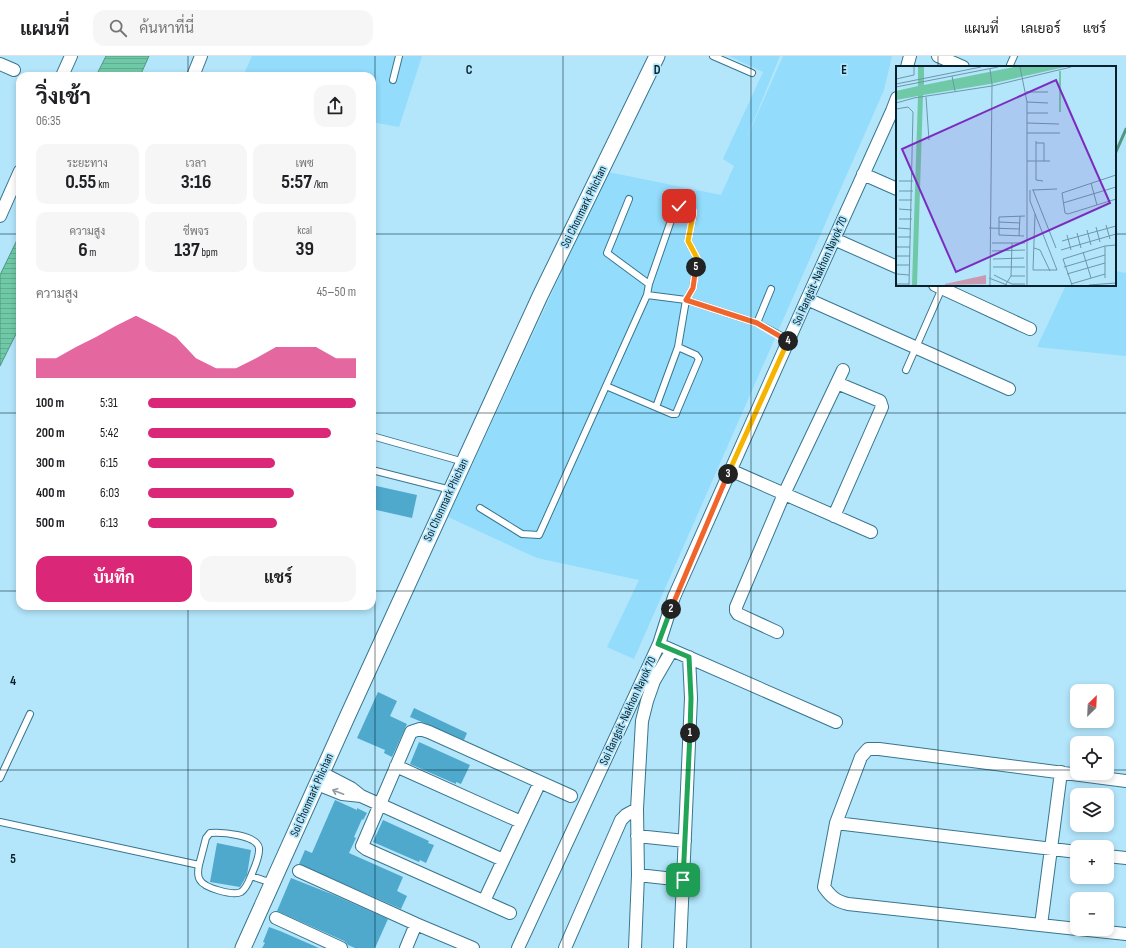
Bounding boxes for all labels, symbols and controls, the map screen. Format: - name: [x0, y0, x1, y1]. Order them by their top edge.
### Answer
- search box: [93, 10, 373, 46]
- icon: search: [107, 17, 129, 39]
- text: แผนที่: [20, 18, 69, 41]
- text: ค้นหาที่นี่: [139, 19, 194, 38]
- text: แผนที่: [964, 20, 999, 37]
- text: เลเยอร์: [1021, 20, 1061, 37]
- text: แชร์: [1083, 20, 1106, 37]
- text: C: [466, 62, 473, 78]
- text: D: [654, 62, 661, 78]
- text: E: [841, 62, 847, 78]
- inset map: [896, 66, 1116, 286]
- text: วิ่งเช้า: [36, 84, 91, 111]
- button: share: [314, 85, 356, 127]
- text: 06:35: [36, 113, 61, 129]
- text: ระยะทาง: [67, 157, 108, 170]
- text: เวลา: [186, 157, 206, 170]
- text: เพซ: [296, 157, 314, 170]
- street label: Soi Chonmark Phichan: [558, 163, 610, 251]
- text: 0.55: [65, 170, 96, 194]
- text: 3:16: [181, 170, 211, 194]
- text: 5:57: [281, 170, 312, 194]
- text: km: [96, 178, 109, 191]
- text: /km: [312, 178, 328, 191]
- pin: [662, 189, 696, 223]
- icon: check: [668, 195, 690, 217]
- street label: Soi Rangsit-Nakhon Nayok 70: [789, 214, 851, 328]
- text: kcal: [297, 224, 312, 237]
- text: ความสูง: [69, 225, 105, 238]
- text: ชีพจร: [183, 225, 209, 238]
- text: 39: [295, 237, 314, 261]
- text: 6: [78, 238, 88, 262]
- text: 137: [174, 238, 200, 262]
- text: m: [88, 246, 96, 259]
- text: bpm: [200, 246, 218, 259]
- pin: 5: [686, 257, 706, 277]
- text: 5: [694, 260, 698, 273]
- text: 45–50 m: [317, 284, 356, 300]
- text: ความสูง: [36, 286, 78, 302]
- pin: 4: [778, 331, 798, 351]
- text: 4: [785, 334, 791, 347]
- text: 100 m: [36, 395, 64, 411]
- text: 5:31: [100, 395, 118, 411]
- text: 200 m: [36, 425, 65, 441]
- text: 5:42: [100, 425, 119, 441]
- text: 300 m: [36, 455, 65, 471]
- text: 6:15: [100, 455, 118, 471]
- street label: Soi Chonmark Phichan: [420, 456, 472, 544]
- pin: 3: [718, 464, 738, 484]
- text: 3: [726, 467, 730, 480]
- text: 400 m: [36, 485, 65, 501]
- text: 6:03: [100, 485, 119, 501]
- text: 500 m: [36, 515, 65, 531]
- text: 6:13: [100, 515, 118, 531]
- button: บันทึก: [36, 556, 192, 602]
- button: แชร์: [200, 556, 356, 602]
- pin: 2: [661, 599, 681, 619]
- text: 2: [669, 602, 673, 615]
- street label: Soi Rangsit-Nakhon Nayok 70: [596, 654, 660, 768]
- text: 4: [10, 673, 16, 689]
- north arrow: [1070, 684, 1114, 728]
- map controls: [1070, 684, 1114, 936]
- pin: 1: [680, 723, 700, 743]
- text: 1: [688, 726, 692, 739]
- button: locate: [1070, 736, 1114, 780]
- street label: Soi Chonmark Phichan: [287, 751, 337, 839]
- one-way arrow: [333, 788, 345, 796]
- button: layers: [1070, 788, 1114, 832]
- button: +: [1070, 840, 1114, 884]
- text: 5: [10, 851, 16, 867]
- pin: [666, 863, 700, 897]
- icon: arrive: [672, 869, 694, 891]
- button: −: [1070, 892, 1114, 936]

